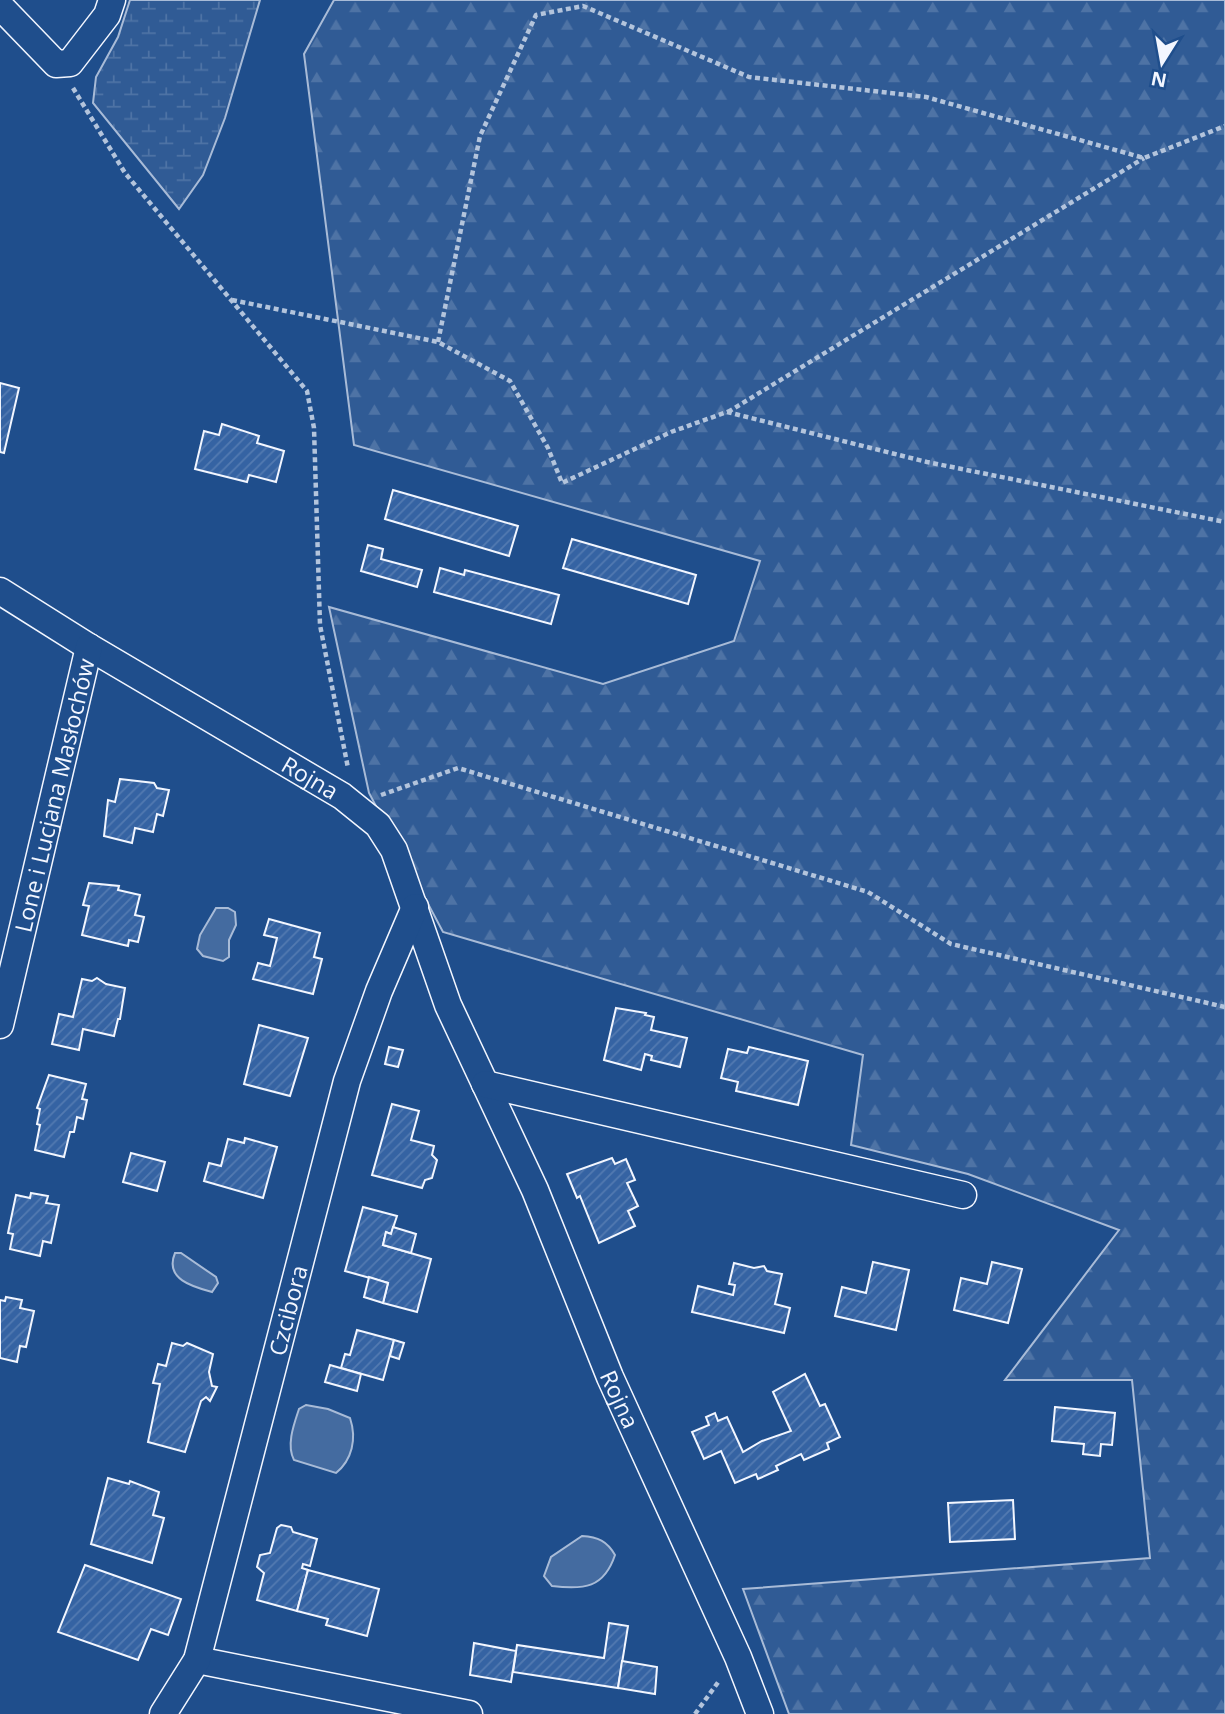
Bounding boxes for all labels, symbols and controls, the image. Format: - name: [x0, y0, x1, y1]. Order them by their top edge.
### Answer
- north arrow: [1127, 28, 1197, 98]
- text: N: [1149, 65, 1169, 94]
- street label: Lone i Lucjana Masłochów: [6, 655, 102, 935]
- street label: Rojna: [276, 748, 345, 807]
- street label: Czcibora: [261, 1262, 315, 1359]
- street label: Rojna: [593, 1365, 647, 1433]

